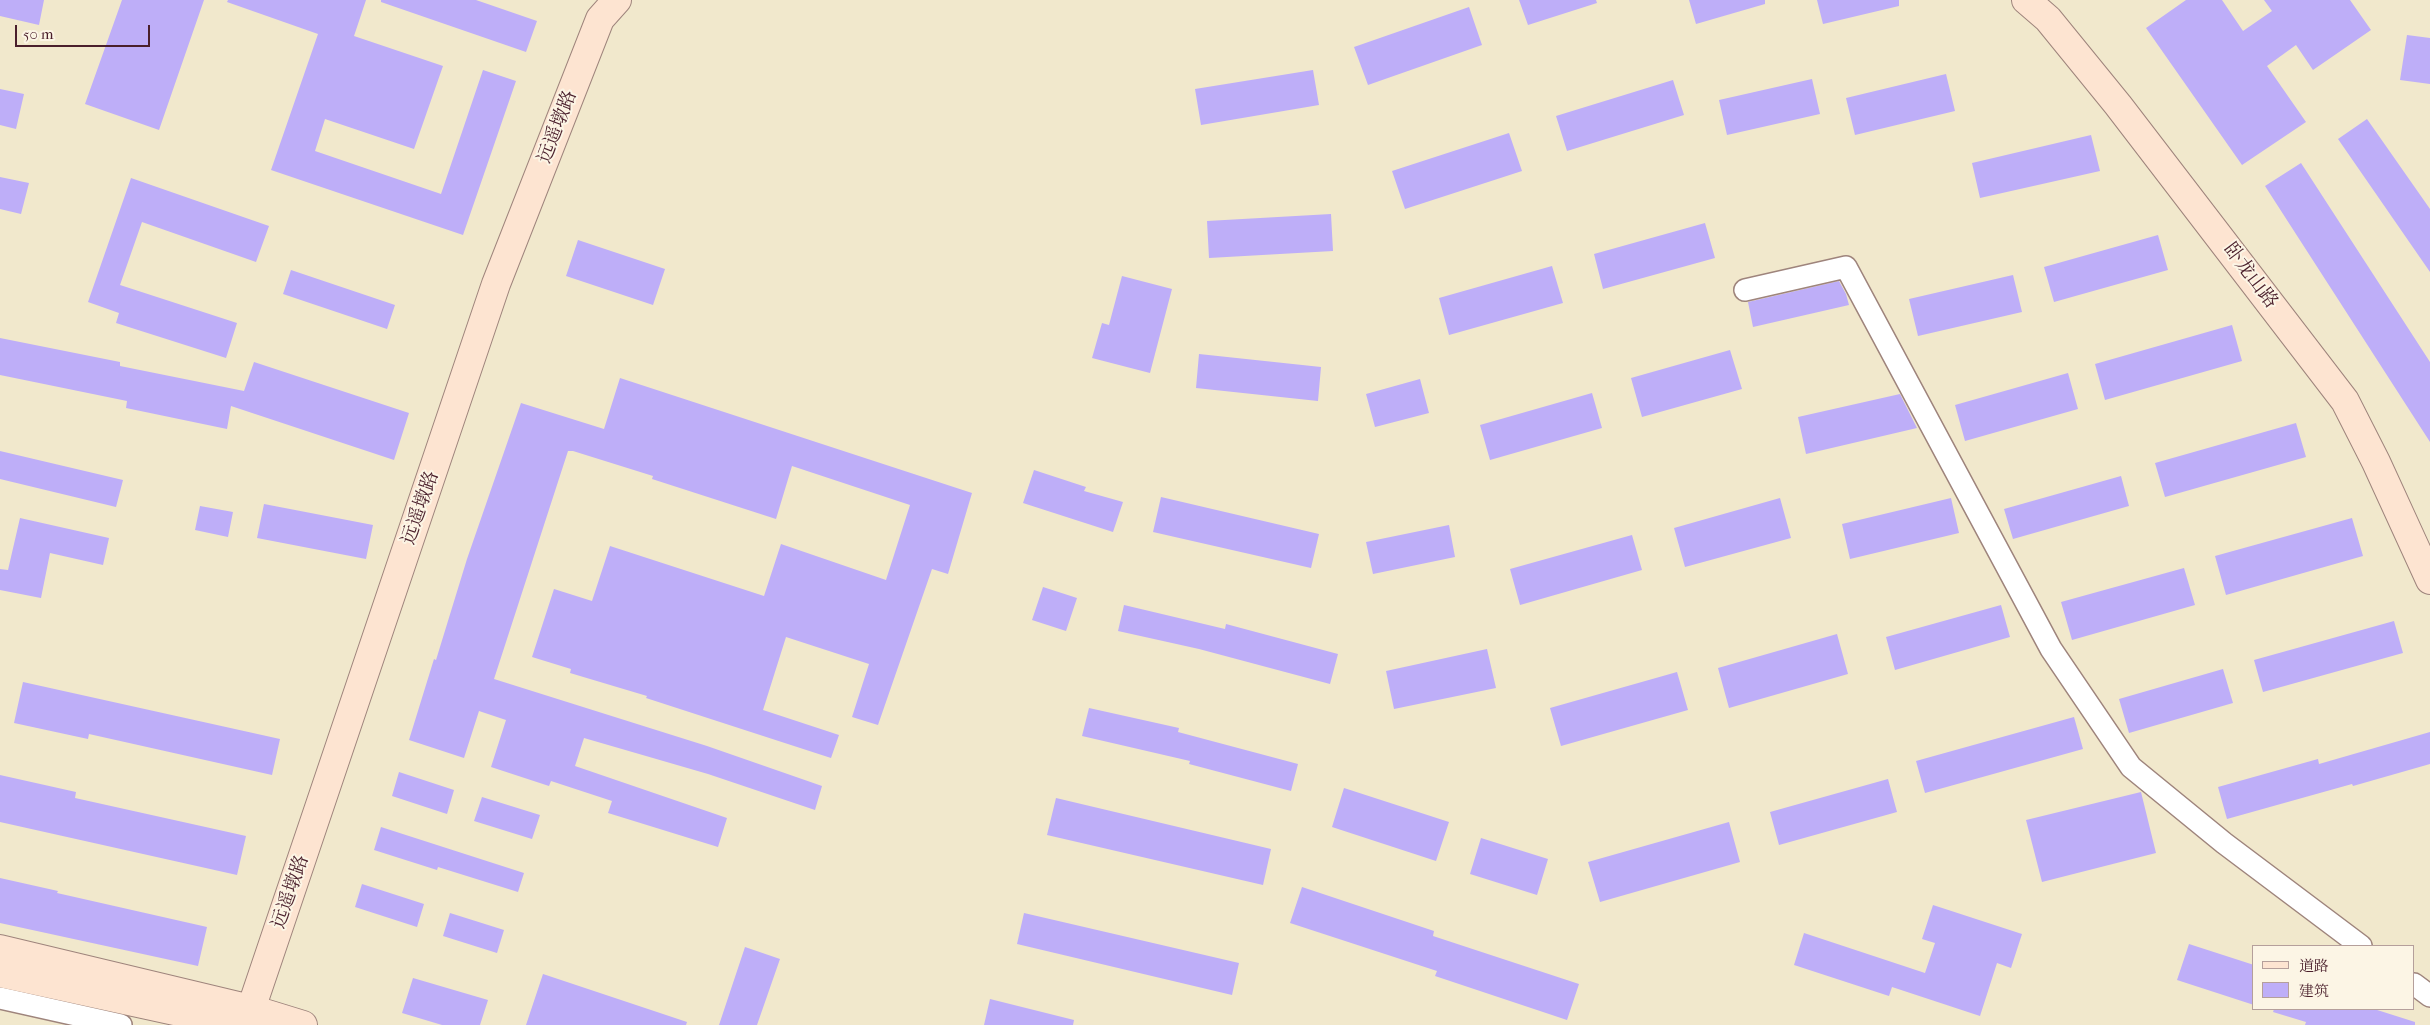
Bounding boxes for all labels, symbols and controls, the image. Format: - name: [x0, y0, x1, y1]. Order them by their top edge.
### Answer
- scale bar: [18, 15, 152, 47]
- text: 50 m: [23, 25, 53, 43]
- street label: 远遥墩路: [534, 87, 582, 167]
- street label: 卧龙山路: [2218, 239, 2282, 313]
- street label: 远遥墩路: [398, 468, 444, 548]
- street label: 远遥墩路: [268, 852, 314, 932]
- legend: [2252, 945, 2415, 1010]
- text: 道路: [2299, 957, 2329, 975]
- text: 建筑: [2299, 982, 2329, 1000]

